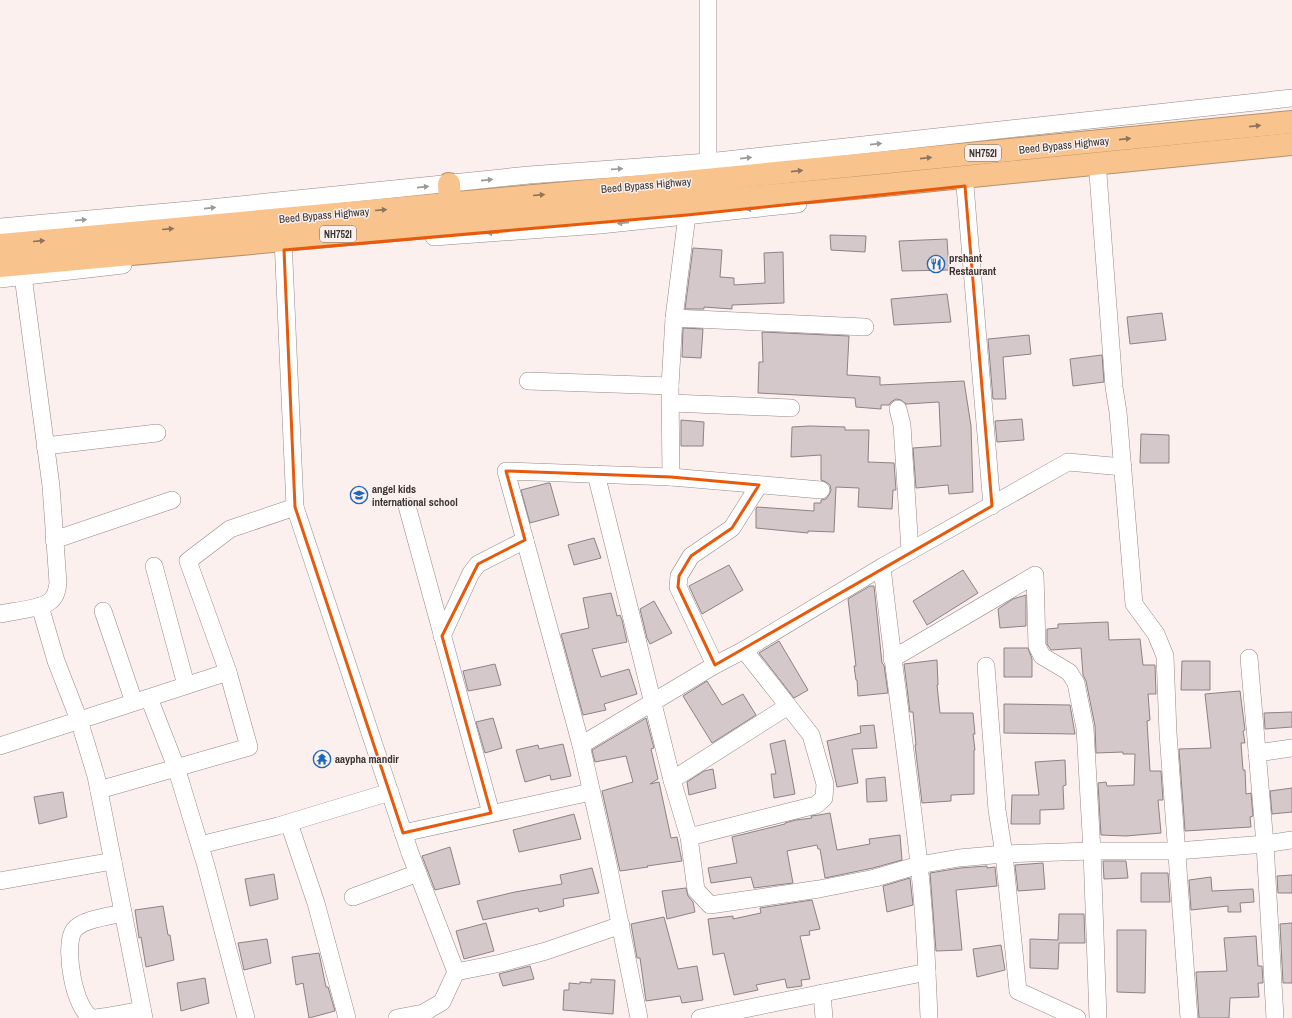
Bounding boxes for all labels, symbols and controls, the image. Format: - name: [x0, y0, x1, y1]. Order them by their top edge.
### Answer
- one-way arrow: [1249, 123, 1261, 129]
- street label: Beed Bypass Highway: [1018, 133, 1110, 157]
- one-way arrow: [1119, 135, 1131, 142]
- one-way arrow: [870, 141, 882, 147]
- road number: NH752I: [965, 145, 1001, 161]
- one-way arrow: [740, 155, 752, 161]
- one-way arrow: [920, 155, 932, 162]
- one-way arrow: [611, 165, 623, 172]
- one-way arrow: [791, 168, 803, 174]
- street label: Beed Bypass Highway: [600, 174, 692, 196]
- one-way arrow: [481, 177, 493, 183]
- one-way arrow: [417, 184, 429, 190]
- one-way arrow: [533, 192, 545, 199]
- street label: Beed Bypass Highway: [278, 204, 370, 226]
- one-way arrow: [204, 205, 216, 211]
- one-way arrow: [746, 205, 758, 212]
- one-way arrow: [375, 206, 387, 213]
- one-way arrow: [75, 216, 87, 223]
- one-way arrow: [617, 219, 629, 226]
- one-way arrow: [162, 226, 174, 232]
- road number: NH752I: [320, 226, 356, 242]
- one-way arrow: [487, 229, 499, 236]
- one-way arrow: [33, 238, 45, 244]
- place label: prshant Restaurant: [949, 251, 996, 278]
- restaurant icon: prshant Restaurant: [926, 254, 946, 274]
- place label: angel kids international school: [372, 482, 458, 509]
- school or university icon: angel kids international school: [349, 485, 369, 505]
- temple icon: aaypha mandir: [312, 749, 332, 769]
- place label: aaypha mandir: [335, 752, 399, 766]

